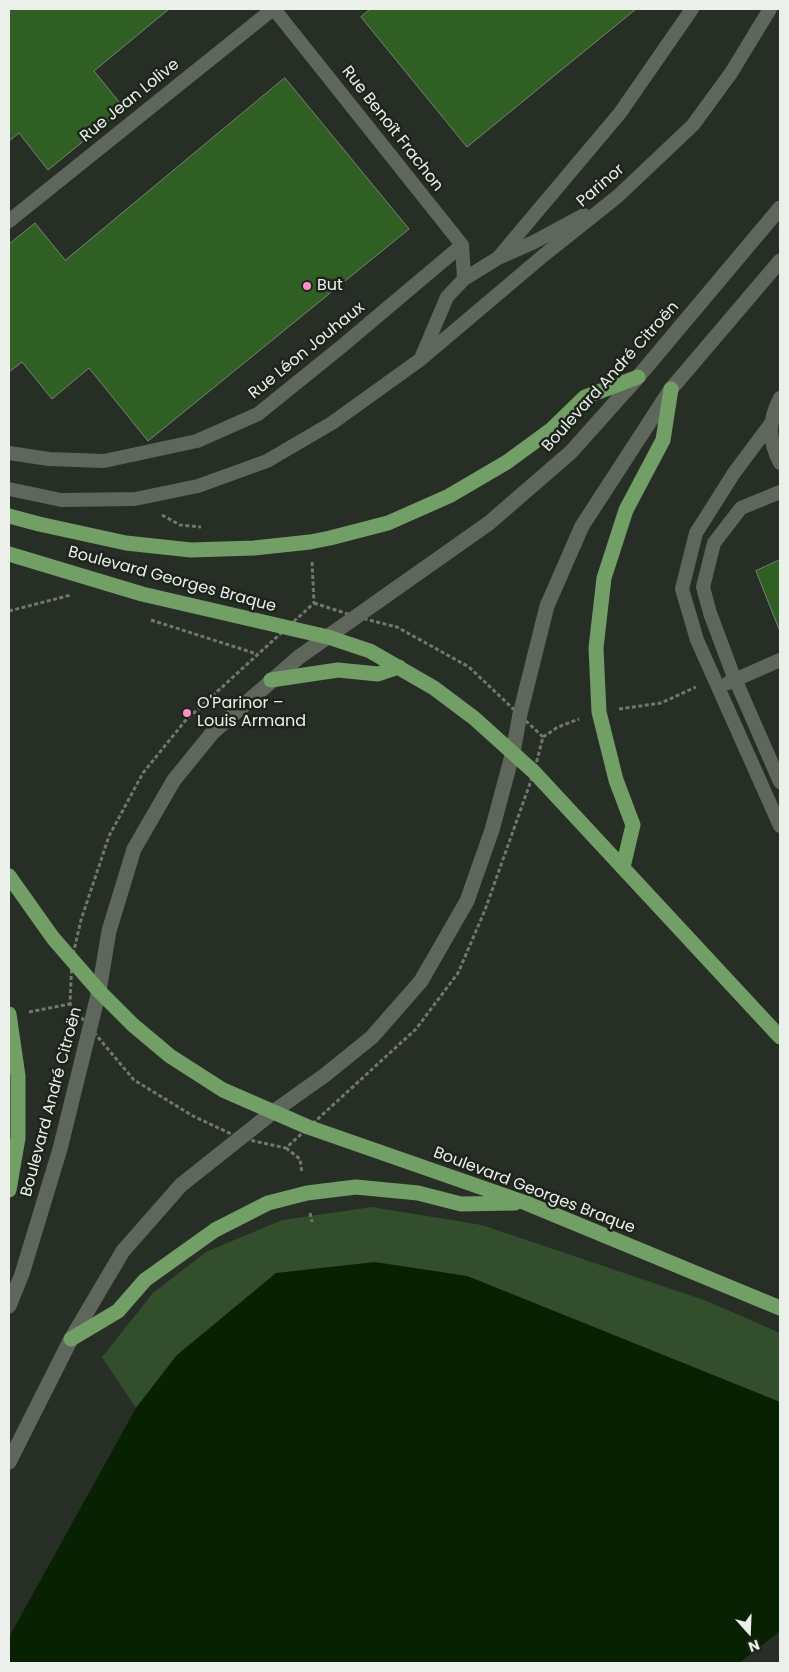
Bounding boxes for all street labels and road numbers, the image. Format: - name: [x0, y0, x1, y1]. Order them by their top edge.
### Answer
- street label: Rue Jean Lolive: [77, 55, 183, 147]
- street label: Rue Benoît Frachon: [337, 63, 447, 195]
- street label: Parinor: [573, 160, 629, 212]
- street label: Rue Léon Jouhaux: [245, 298, 369, 404]
- street label: Boulevard André Citroën: [538, 298, 684, 456]
- street label: Boulevard Georges Braque: [66, 543, 278, 617]
- street label: Boulevard André Citroën: [17, 1005, 87, 1199]
- street label: Boulevard Georges Braque: [430, 1144, 638, 1238]

